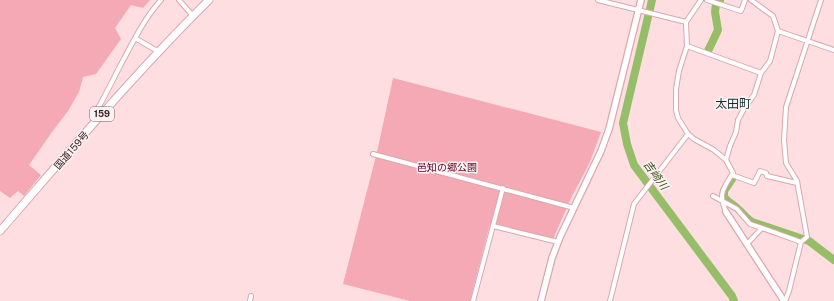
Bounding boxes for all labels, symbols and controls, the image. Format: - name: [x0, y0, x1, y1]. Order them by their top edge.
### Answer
- district label: 太田町: [715, 97, 751, 111]
- road number: 159: [90, 107, 114, 121]
- street label: 国道159号: [51, 128, 91, 172]
- water label: 吉崎川: [641, 158, 671, 193]
- park label: 邑知の郷公園: [417, 161, 477, 173]

